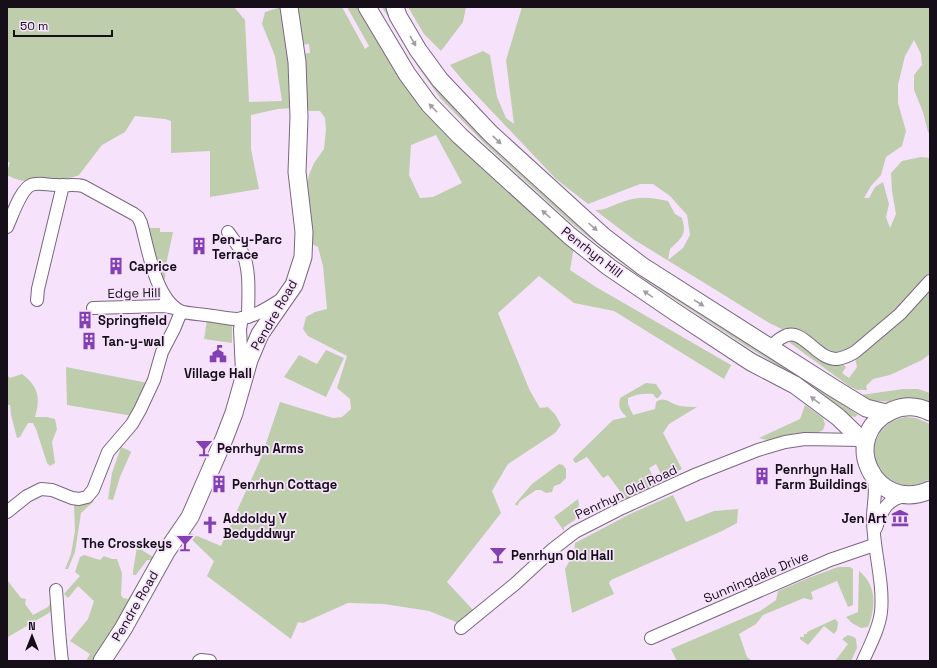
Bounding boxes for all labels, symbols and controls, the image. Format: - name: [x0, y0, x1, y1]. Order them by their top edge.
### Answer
- scale bar: [14, 12, 112, 38]
- text: 50 m: [20, 18, 48, 34]
- one-way arrow: [409, 36, 416, 47]
- one-way arrow: [428, 103, 438, 113]
- one-way arrow: [492, 135, 502, 144]
- one-way arrow: [541, 209, 551, 219]
- street label: Penrhyn Hill: [558, 223, 626, 281]
- one-way arrow: [588, 223, 599, 232]
- place label: Pen-y-Parc Terrace: [212, 231, 283, 263]
- building icon: Pen-y-Parc Terrace: [189, 236, 209, 256]
- building icon: Caprice: [106, 256, 126, 276]
- place label: Caprice: [129, 258, 177, 275]
- street label: Pendre Road: [247, 276, 301, 354]
- street label: Edge Hill: [107, 284, 161, 302]
- one-way arrow: [643, 290, 654, 298]
- one-way arrow: [693, 299, 705, 306]
- building icon: Springfield: [75, 310, 95, 330]
- place label: Springfield: [98, 312, 167, 329]
- building icon: Tan-y-wal: [79, 331, 99, 351]
- place label: Tan-y-wal: [102, 333, 164, 350]
- public building icon: Village Hall: [208, 344, 228, 364]
- place label: Village Hall: [184, 365, 252, 382]
- one-way arrow: [810, 396, 820, 404]
- bar icon: Penrhyn Arms: [194, 438, 214, 458]
- place label: Penrhyn Arms: [217, 440, 304, 457]
- street label: Penrhyn Old Road: [572, 461, 680, 523]
- place label: Penrhyn Hall Farm Buildings: [775, 461, 868, 493]
- building icon: Penrhyn Hall Farm Buildings: [752, 466, 772, 486]
- building icon: Penrhyn Cottage: [209, 474, 229, 494]
- place label: Penrhyn Cottage: [232, 476, 337, 493]
- museum icon: Jen Art: [890, 508, 910, 528]
- place label: Addoldy Y Bedyddwyr: [223, 510, 295, 542]
- place label: Jen Art: [842, 510, 887, 527]
- church icon: Addoldy Y Bedyddwyr: [200, 515, 220, 535]
- bar icon: The Crosskeys: [175, 533, 195, 553]
- place label: The Crosskeys: [81, 535, 172, 552]
- bar icon: Penrhyn Old Hall: [488, 545, 508, 565]
- place label: Penrhyn Old Hall: [511, 547, 613, 564]
- street label: Sunningdale Drive: [701, 547, 811, 607]
- street label: Pendre Road: [108, 567, 162, 645]
- north arrow: [12, 616, 52, 656]
- text: N: [28, 619, 36, 633]

